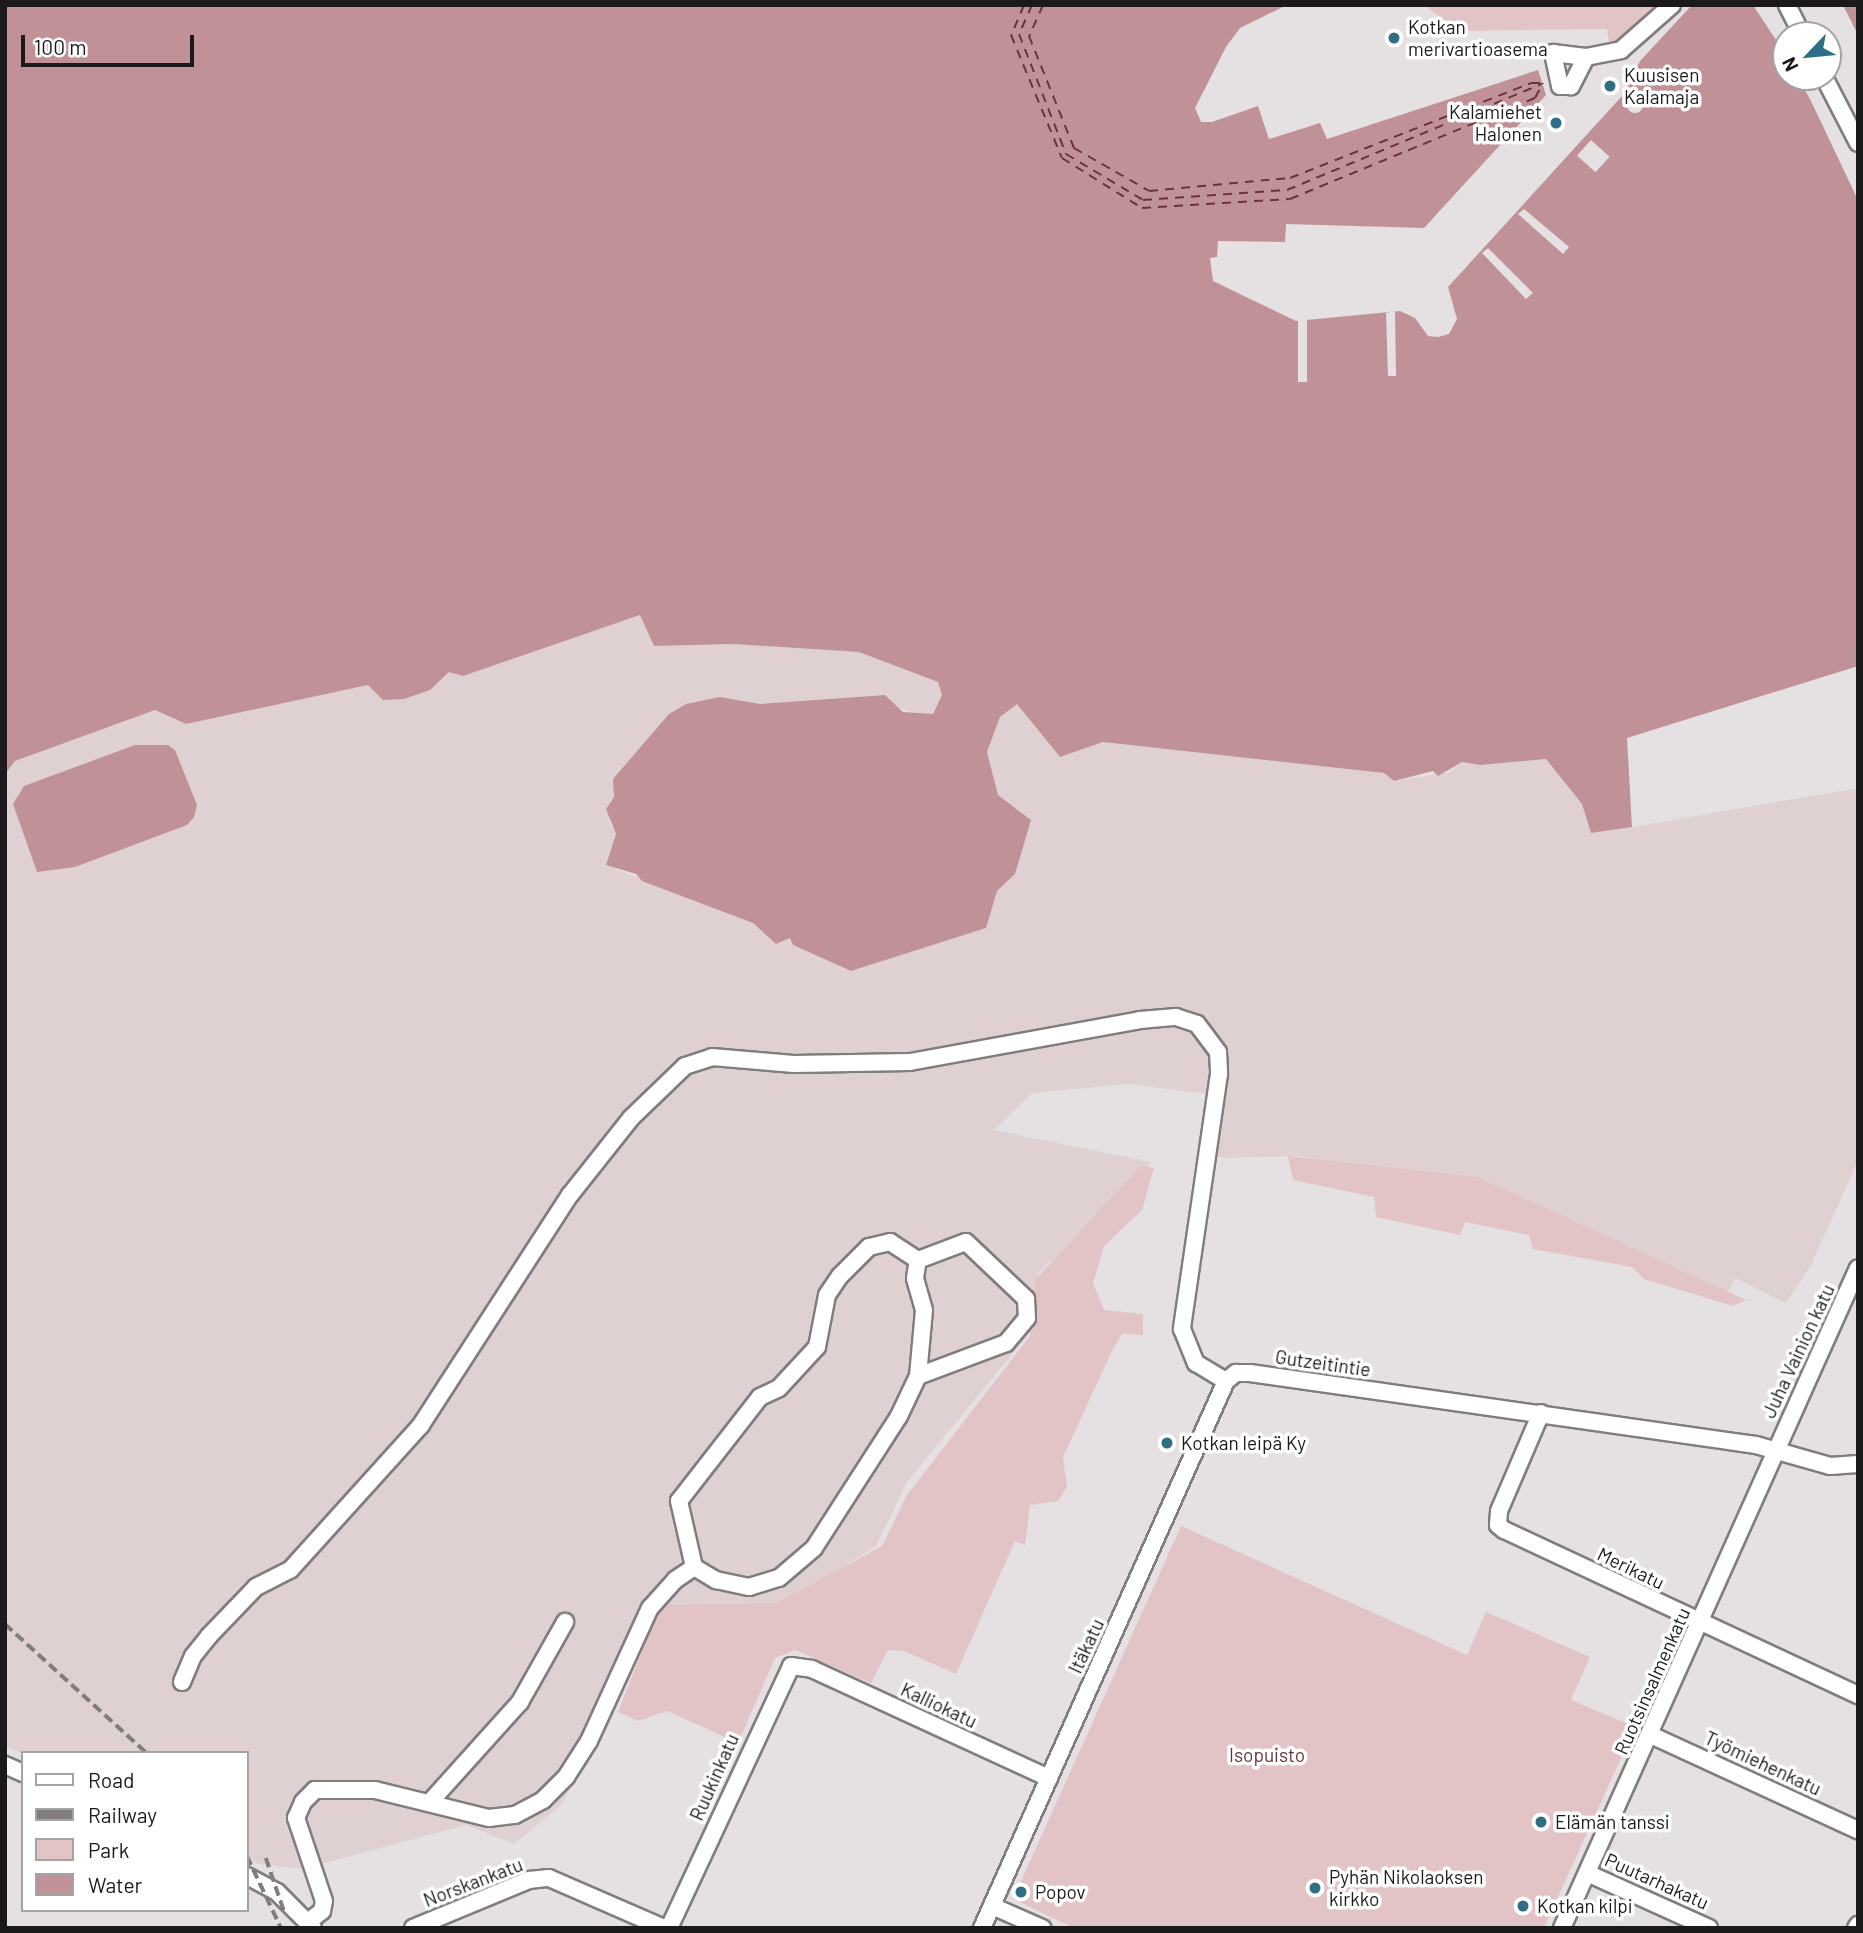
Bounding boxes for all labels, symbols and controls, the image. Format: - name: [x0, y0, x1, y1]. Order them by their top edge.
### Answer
- place label: Kotkan merivartioasema: [1408, 16, 1548, 60]
- scale bar: [24, 21, 198, 65]
- north arrow: [1772, 21, 1842, 91]
- marker: Kotkan merivartioasema: [1386, 30, 1402, 46]
- text: 100 m: [34, 34, 87, 59]
- text: N: [1776, 54, 1803, 75]
- place label: Kuusisen Kalamaja: [1624, 64, 1699, 108]
- marker: Kuusisen Kalamaja: [1602, 78, 1618, 94]
- place label: Kalamiehet Halonen: [1449, 101, 1542, 145]
- marker: Kalamiehet Halonen: [1548, 115, 1564, 131]
- street label: Juha Vainion katu: [1757, 1280, 1839, 1422]
- street label: Gutzeitintie: [1274, 1345, 1372, 1381]
- place label: Kotkan leipä Ky: [1181, 1432, 1306, 1454]
- marker: Kotkan leipä Ky: [1159, 1435, 1175, 1451]
- street label: Merikatu: [1594, 1542, 1668, 1594]
- street label: Ruotsinsalmenkatu: [1609, 1604, 1695, 1758]
- street label: Itäkatu: [1063, 1615, 1109, 1677]
- street label: Kalliokatu: [897, 1677, 981, 1733]
- street label: Työmiehenkatu: [1701, 1726, 1825, 1800]
- street label: Ruukinkatu: [685, 1730, 743, 1824]
- park label: Isopuisto: [1229, 1744, 1305, 1766]
- legend: [21, 1751, 248, 1912]
- text: Road: [88, 1767, 134, 1792]
- text: Railway: [88, 1802, 157, 1827]
- place label: Elämän tanssi: [1555, 1811, 1670, 1833]
- marker: Elämän tanssi: [1533, 1814, 1549, 1830]
- text: Park: [88, 1837, 129, 1862]
- street label: Puutarhakatu: [1602, 1848, 1712, 1914]
- street label: Norskankatu: [420, 1853, 526, 1911]
- place label: Pyhän Nikolaoksen kirkko: [1329, 1866, 1484, 1910]
- text: Water: [88, 1872, 142, 1897]
- marker: Pyhän Nikolaoksen kirkko: [1307, 1880, 1323, 1896]
- place label: Popov: [1035, 1881, 1086, 1903]
- marker: Popov: [1013, 1884, 1029, 1900]
- place label: Kotkan kilpi: [1537, 1895, 1633, 1917]
- marker: Kotkan kilpi: [1515, 1898, 1531, 1914]

